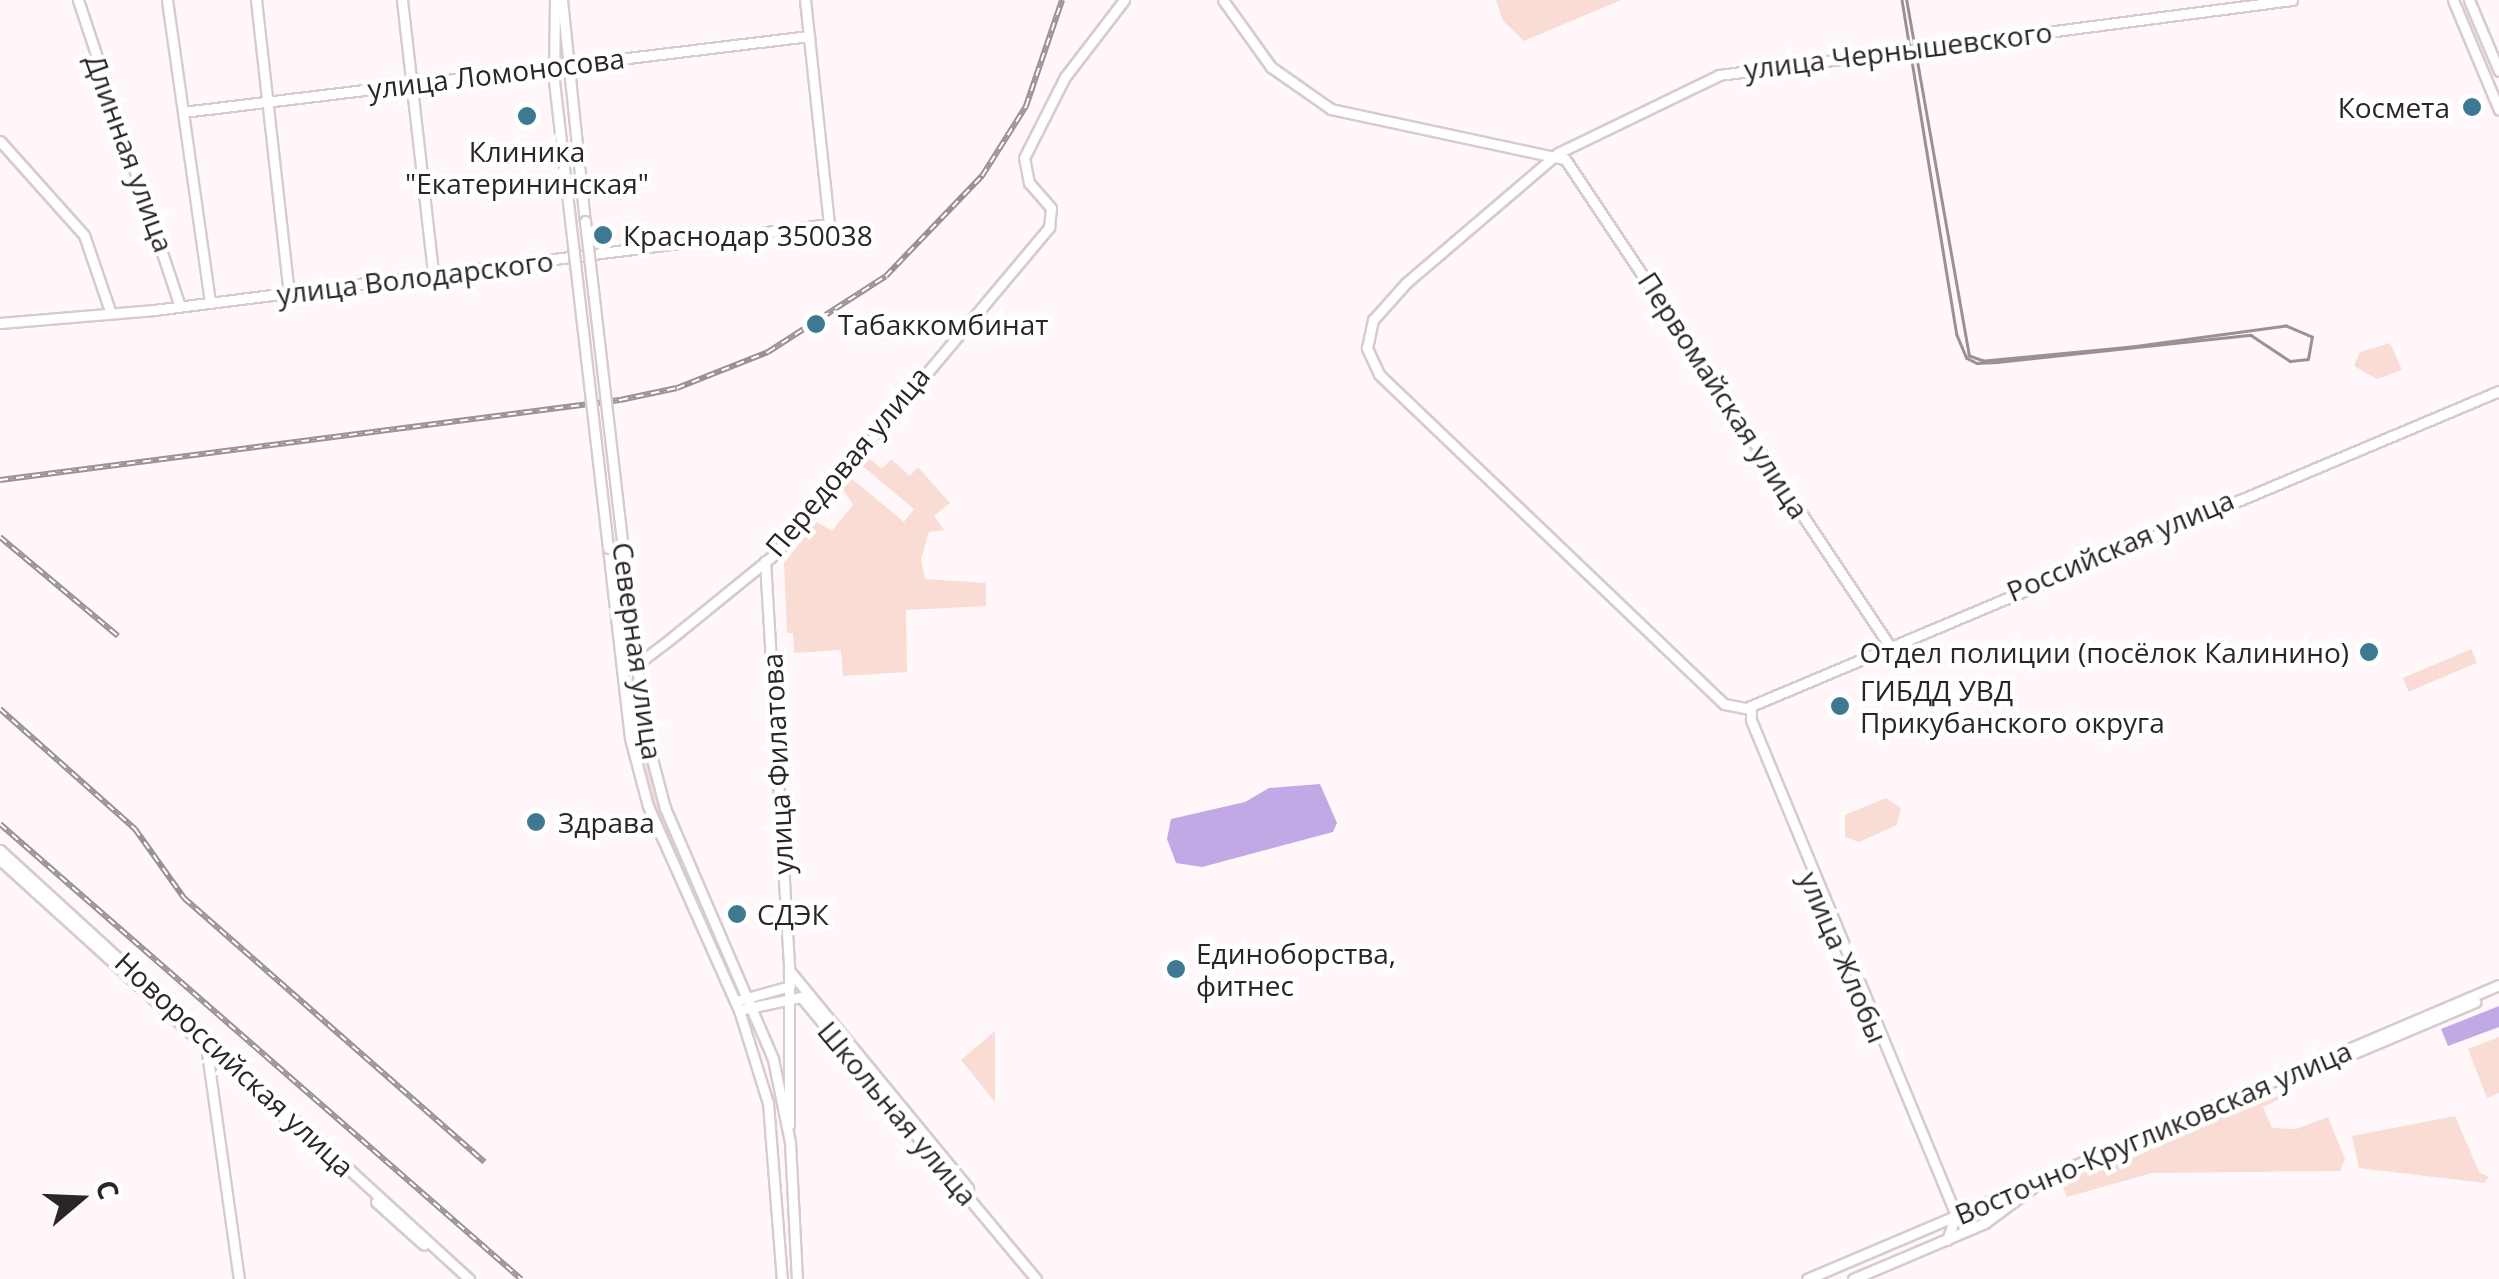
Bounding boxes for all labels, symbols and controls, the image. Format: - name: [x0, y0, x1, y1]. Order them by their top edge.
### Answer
- street label: улица Чернышевского: [1742, 14, 2054, 86]
- street label: улица Ломоносова: [366, 41, 626, 105]
- street label: Длинная улица: [79, 50, 181, 256]
- place label: Космета: [2338, 90, 2450, 124]
- marker: Космета: [2459, 94, 2485, 120]
- marker: Клиника "Екатерининская": [514, 103, 540, 129]
- place label: Клиника "Екатерининская": [405, 134, 649, 200]
- place label: Краснодар 350038: [623, 218, 873, 252]
- marker: Краснодар 350038: [592, 224, 614, 246]
- street label: улица Володарского: [275, 243, 555, 311]
- street label: Первомайская улица: [1632, 265, 1816, 525]
- place label: Табаккомбинат: [838, 307, 1048, 341]
- marker: Табаккомбинат: [803, 311, 829, 337]
- street label: Передовая улица: [758, 359, 936, 563]
- street label: Российская улица: [2001, 482, 2239, 608]
- street label: Северная улица: [606, 540, 670, 762]
- place label: Отдел полиции (посёлок Калинино): [1859, 635, 2349, 669]
- marker: Отдел полиции (посёлок Калинино): [2358, 641, 2380, 663]
- street label: улица Филатова: [754, 652, 800, 876]
- place label: ГИБДД УВД Прикубанского округа: [1860, 673, 2165, 739]
- marker: ГИБДД УВД Прикубанского округа: [1829, 695, 1851, 717]
- place label: Здрава: [558, 805, 655, 839]
- marker: Здрава: [523, 809, 549, 835]
- street label: улица Жлобы: [1793, 866, 1895, 1048]
- place label: СДЭК: [757, 897, 829, 931]
- marker: СДЭК: [726, 903, 748, 925]
- place label: Единоборства, фитнес: [1196, 936, 1396, 1002]
- street label: Новороссийская улица: [109, 945, 361, 1183]
- marker: Единоборства, фитнес: [1165, 958, 1187, 980]
- street label: Школьная улица: [811, 1014, 985, 1212]
- street label: Восточно-Кругликовская улица: [1950, 1033, 2356, 1231]
- north arrow: [30, 1149, 130, 1249]
- text: С: [87, 1175, 129, 1204]

